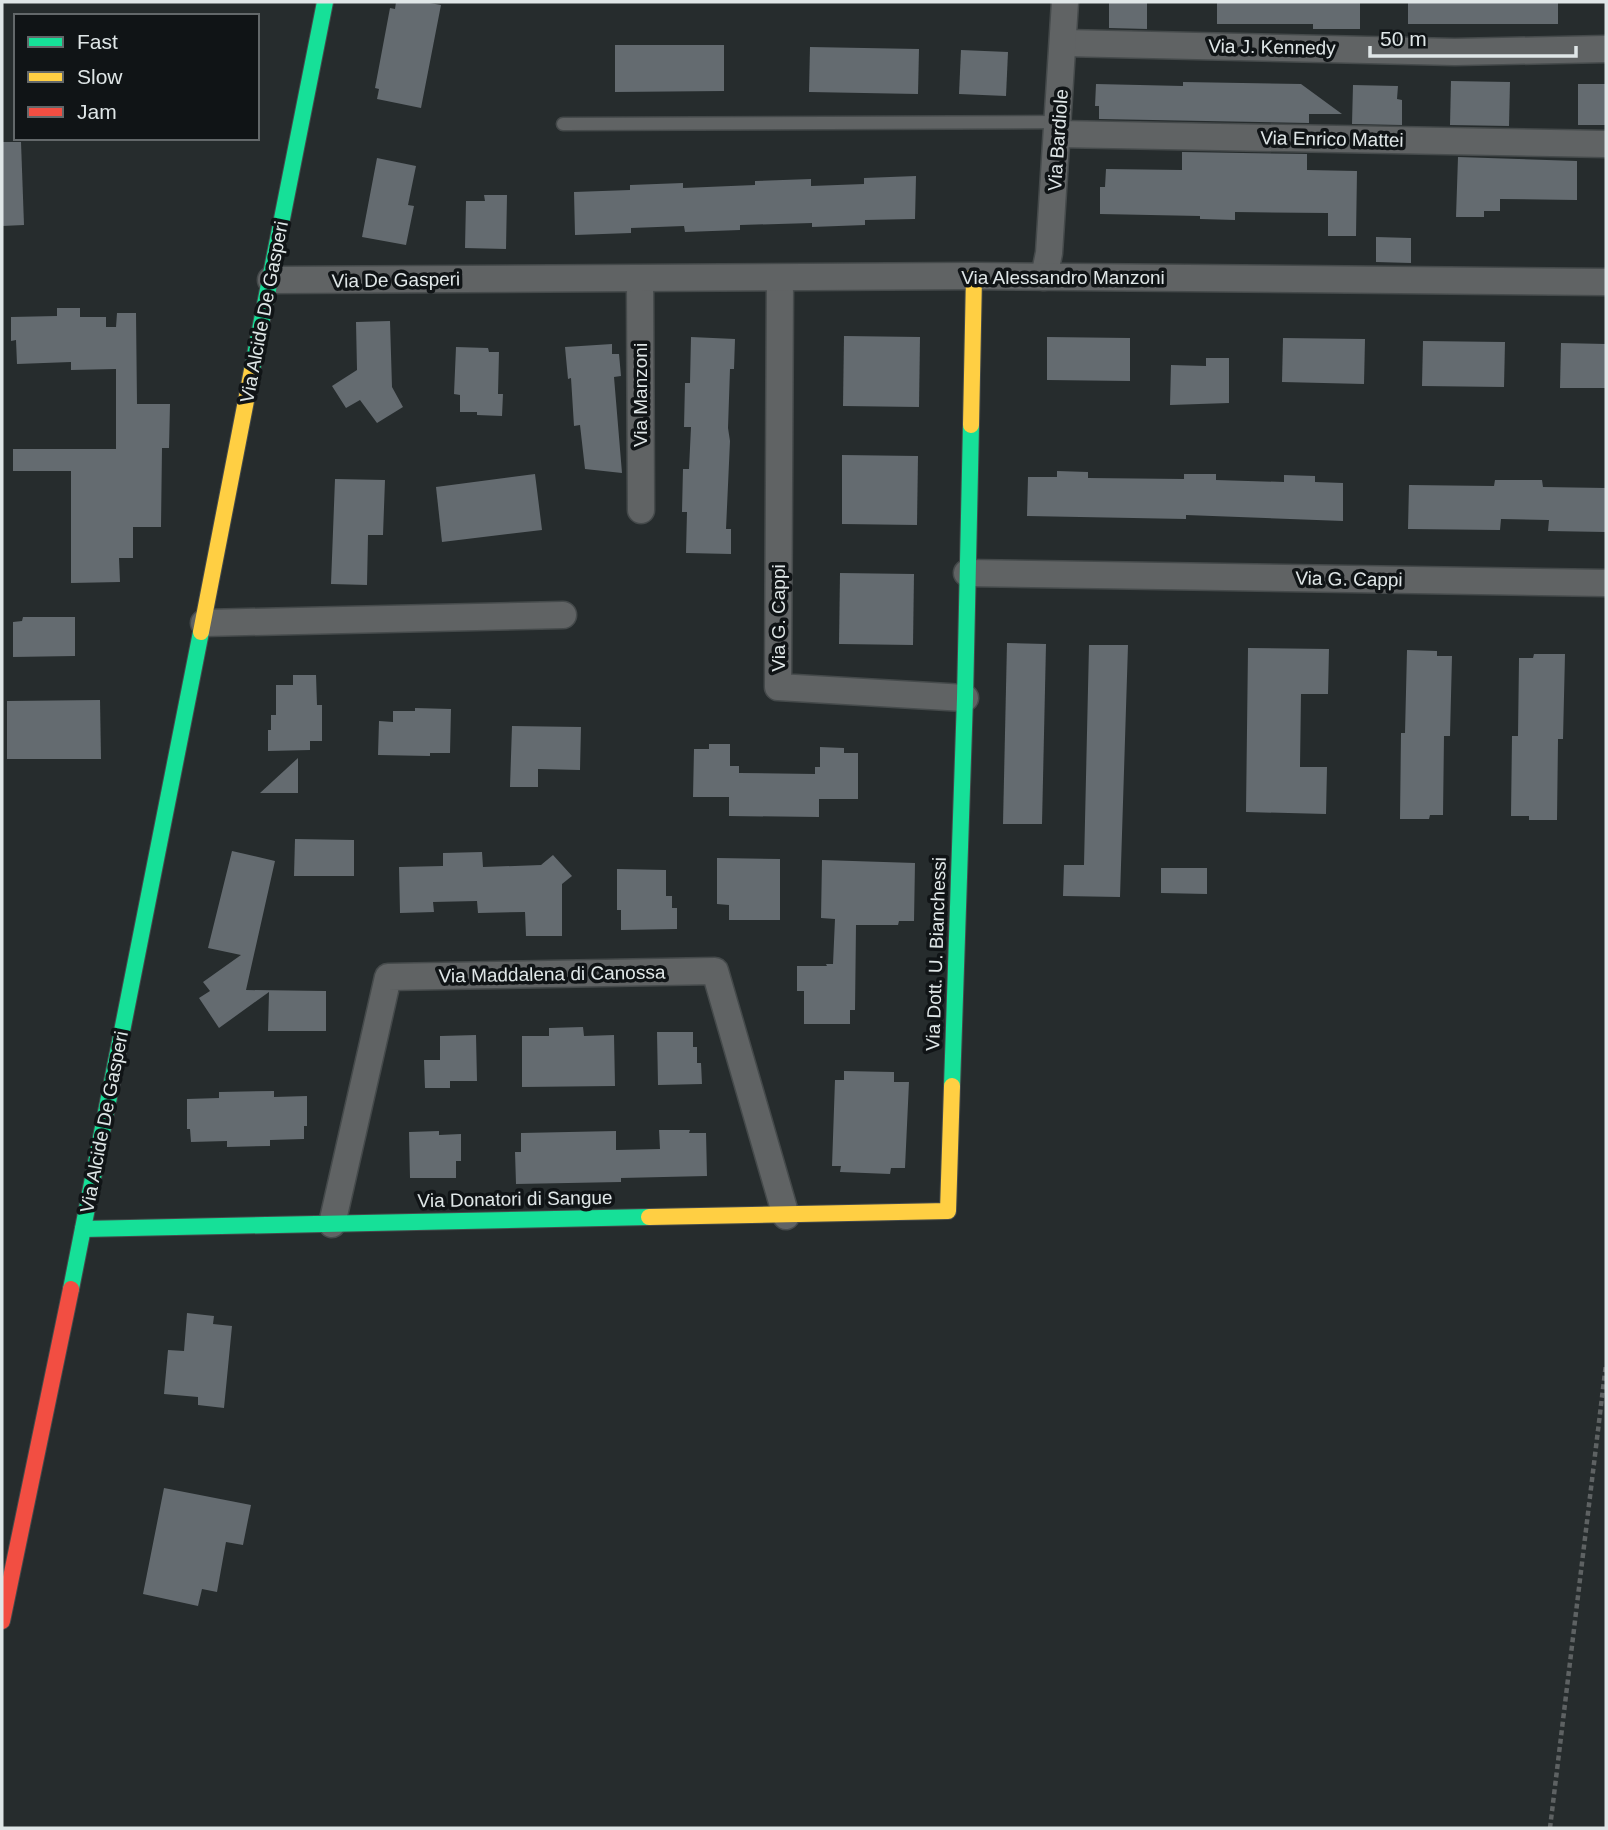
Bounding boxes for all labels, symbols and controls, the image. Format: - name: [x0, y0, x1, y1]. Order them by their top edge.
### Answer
- legend: [14, 14, 259, 140]
- scale bar: [1370, 14, 1576, 58]
- text: 50 m: [1380, 27, 1427, 50]
- text: Fast: [77, 30, 118, 53]
- street label: Via J. Kennedy: [1208, 35, 1336, 59]
- text: Slow: [77, 65, 123, 88]
- street label: Via Bardiole: [1044, 88, 1072, 192]
- text: Jam: [77, 100, 117, 123]
- street label: Via Enrico Mattei: [1260, 127, 1404, 151]
- street label: Via Alcide De Gasperi: [236, 219, 292, 405]
- street label: Via Alessandro Manzoni: [961, 267, 1165, 288]
- street label: Via De Gasperi: [332, 268, 460, 292]
- street label: Via Manzoni: [630, 343, 651, 447]
- street label: Via G. Cappi: [768, 564, 789, 672]
- street label: Via G. Cappi: [1295, 568, 1403, 590]
- street label: Via Dott. U. Bianchessi: [922, 857, 950, 1051]
- street label: Via Maddalena di Canossa: [438, 962, 666, 986]
- street label: Via Alcide De Gasperi: [76, 1029, 132, 1215]
- street label: Via Donatori di Sangue: [417, 1187, 613, 1211]

